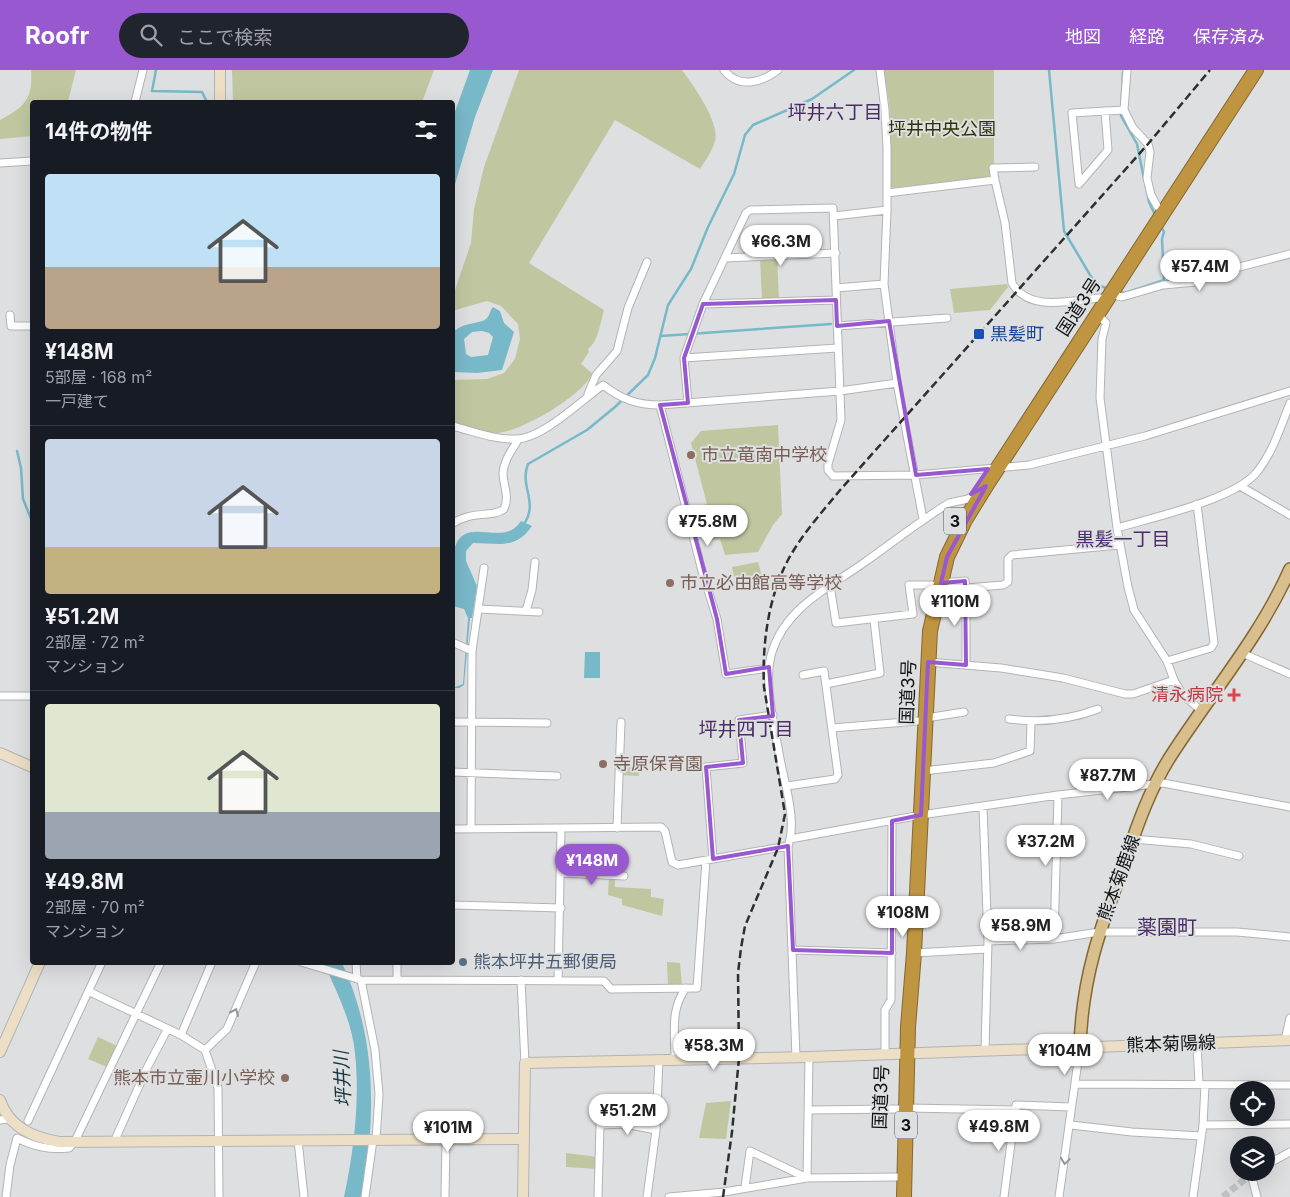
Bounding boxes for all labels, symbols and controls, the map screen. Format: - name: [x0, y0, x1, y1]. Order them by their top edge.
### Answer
- search box: [119, 13, 469, 58]
- text: Roofr: [25, 21, 89, 50]
- icon: search: [137, 21, 165, 49]
- text: ここで検索: [177, 26, 272, 49]
- text: 地図: [1065, 26, 1101, 47]
- text: 経路: [1129, 26, 1165, 47]
- text: 保存済み: [1193, 26, 1265, 47]
- district label: 坪井六丁目: [787, 101, 883, 124]
- icon: filters: [412, 116, 440, 144]
- park label: 坪井中央公園: [888, 118, 996, 139]
- text: 14件の物件: [45, 119, 152, 144]
- icon: home: [198, 206, 288, 296]
- pin: ¥66.3M: [740, 224, 822, 267]
- text: ¥66.3M: [751, 231, 811, 251]
- pin: ¥57.4M: [1159, 250, 1241, 292]
- text: ¥57.4M: [1171, 256, 1229, 276]
- street label: 国道3号: [1052, 274, 1105, 340]
- place label: 黒髪町: [990, 323, 1044, 344]
- marker: 黒髪町: [972, 327, 986, 341]
- text: ¥148M: [45, 339, 113, 364]
- text: 5部屋 · 168 m²: [45, 367, 152, 387]
- text: 一戸建て: [45, 391, 109, 411]
- place label: 市立竜南中学校: [701, 444, 827, 465]
- marker: 市立竜南中学校: [685, 449, 697, 461]
- icon: home: [198, 472, 288, 562]
- pin: ¥75.8M: [667, 504, 749, 547]
- road number: 3: [944, 508, 966, 534]
- text: ¥75.8M: [679, 511, 737, 531]
- district label: 黒髪一丁目: [1075, 528, 1171, 551]
- place label: 市立必由館高等学校: [680, 572, 842, 593]
- marker: 市立必由館高等学校: [664, 577, 676, 589]
- pin: ¥110M: [920, 584, 990, 627]
- text: ¥110M: [931, 591, 979, 611]
- text: ¥51.2M: [45, 604, 119, 629]
- text: 2部屋 · 72 m²: [45, 632, 145, 652]
- text: マンション: [45, 656, 125, 676]
- street label: 国道3号: [896, 659, 919, 725]
- place label: 清永病院: [1151, 684, 1223, 705]
- marker: 清永病院: [1227, 688, 1241, 702]
- district label: 坪井四丁目: [698, 718, 794, 741]
- icon: home: [198, 737, 288, 827]
- place label: 寺原保育園: [613, 753, 703, 774]
- marker: 寺原保育園: [597, 758, 609, 770]
- pin: ¥87.7M: [1067, 758, 1149, 801]
- text: ¥87.7M: [1080, 765, 1136, 785]
- pin: ¥37.2M: [1005, 824, 1087, 867]
- text: ¥37.2M: [1017, 831, 1075, 851]
- street label: 熊本菊鹿線: [1093, 832, 1144, 924]
- pin: ¥148M: [557, 844, 627, 886]
- text: ¥148M: [566, 850, 618, 870]
- text: ¥49.8M: [45, 869, 124, 894]
- pin: ¥108M: [868, 896, 938, 938]
- text: 2部屋 · 70 m²: [45, 897, 145, 917]
- text: ¥108M: [877, 902, 929, 922]
- pin: ¥58.9M: [980, 908, 1062, 951]
- text: ¥58.9M: [991, 915, 1051, 935]
- district label: 薬園町: [1137, 915, 1197, 939]
- text: マンション: [45, 921, 125, 941]
- place label: 熊本坪井五郵便局: [473, 951, 617, 972]
- marker: 熊本坪井五郵便局: [457, 956, 469, 968]
- one-way arrow: [228, 1008, 239, 1017]
- pin: ¥58.3M: [673, 1028, 755, 1071]
- street label: 熊本菊陽線: [1126, 1031, 1216, 1056]
- pin: ¥104M: [1030, 1034, 1100, 1076]
- text: ¥58.3M: [684, 1035, 744, 1055]
- text: ¥104M: [1039, 1040, 1091, 1060]
- water label: 坪井川: [329, 1048, 355, 1108]
- street label: 国道3号: [869, 1064, 892, 1130]
- place label: 熊本市立壷川小学校: [113, 1067, 275, 1088]
- marker: 熊本市立壷川小学校: [279, 1072, 291, 1084]
- map controls: [1230, 1081, 1275, 1181]
- button: locate: [1230, 1081, 1275, 1126]
- pin: ¥51.2M: [587, 1094, 669, 1136]
- text: ¥51.2M: [600, 1100, 656, 1120]
- pin: ¥101M: [413, 1110, 483, 1153]
- pin: ¥49.8M: [958, 1110, 1040, 1152]
- road number: 3: [895, 1112, 917, 1138]
- text: ¥49.8M: [969, 1116, 1029, 1136]
- text: ¥101M: [424, 1117, 472, 1137]
- button: layers: [1230, 1136, 1275, 1181]
- one-way arrow: [1060, 1157, 1071, 1165]

